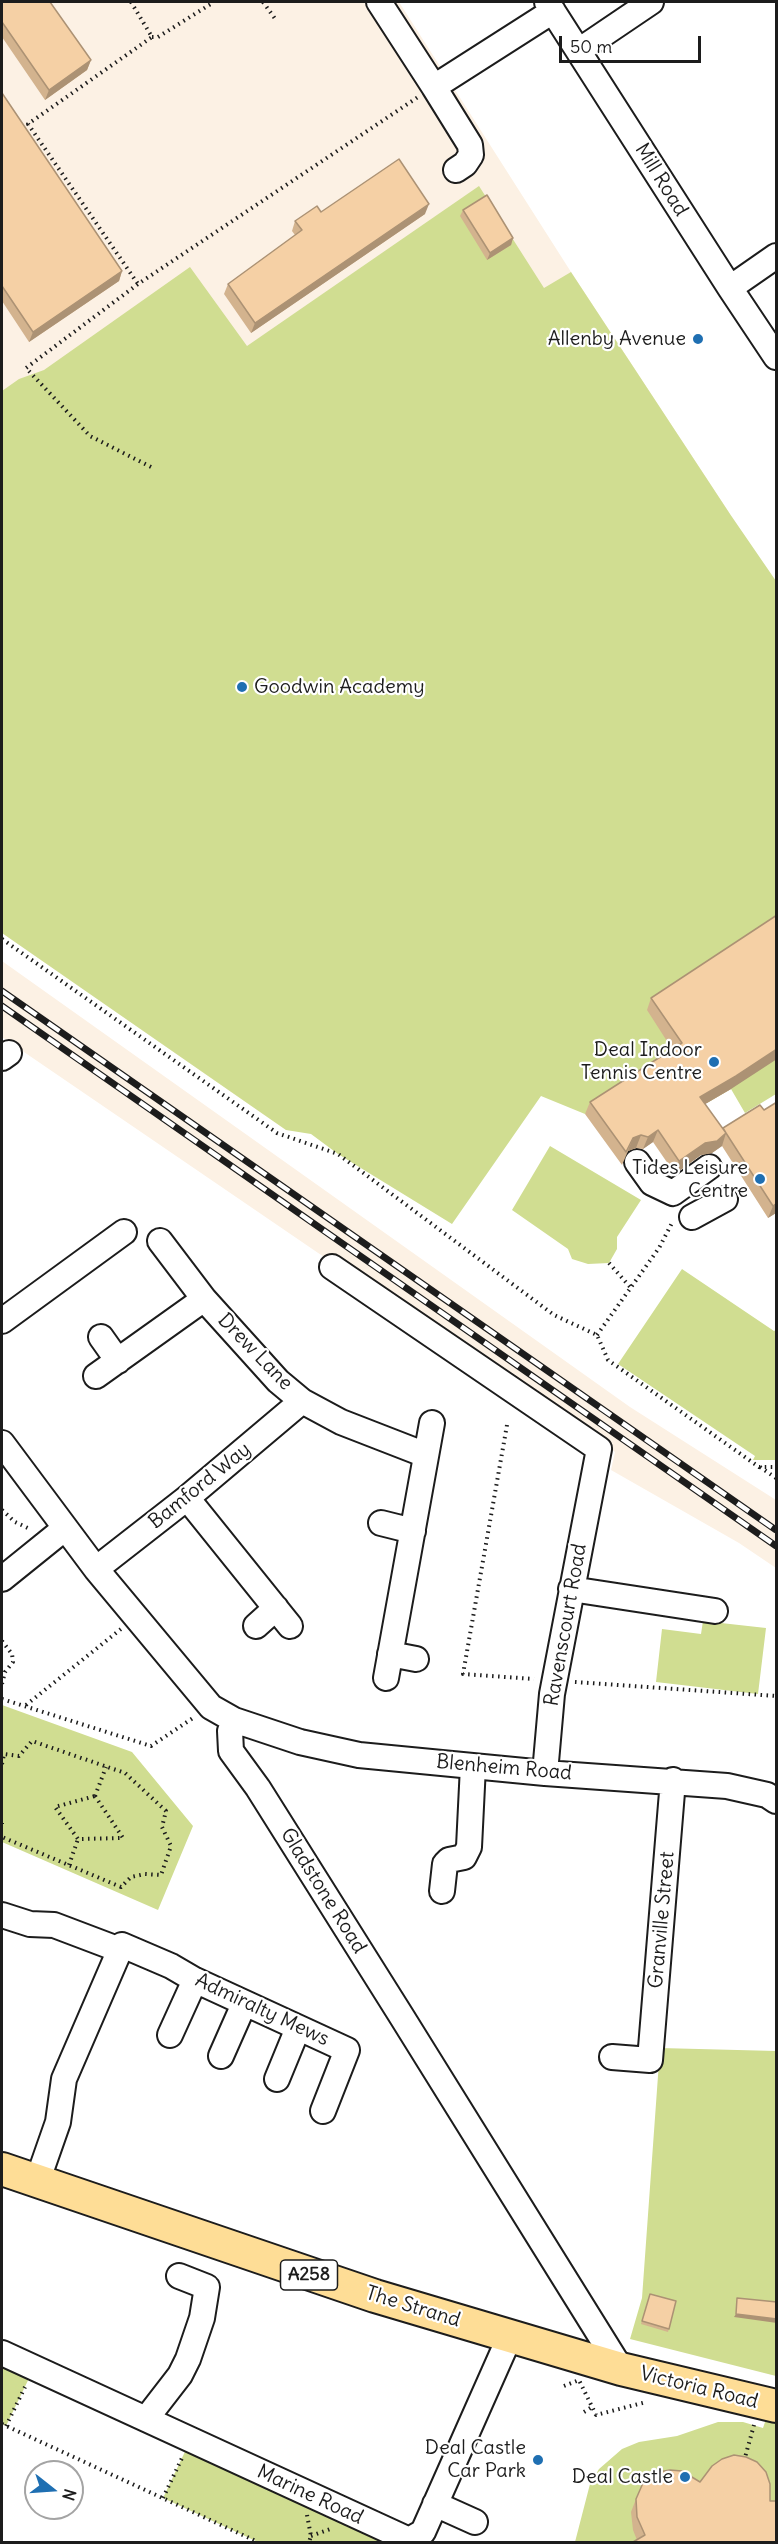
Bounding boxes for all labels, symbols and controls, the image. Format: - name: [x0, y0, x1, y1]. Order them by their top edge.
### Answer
- scale bar: [562, 24, 704, 62]
- text: 50 m: [570, 35, 612, 58]
- street label: Mill Road: [629, 139, 693, 221]
- place label: Allenby Avenue: [548, 327, 686, 351]
- marker: Allenby Avenue: [691, 332, 705, 346]
- place label: Goodwin Academy: [254, 675, 425, 699]
- marker: Goodwin Academy: [235, 680, 249, 694]
- place label: Deal Indoor Tennis Centre: [581, 1038, 702, 1085]
- marker: Deal Indoor Tennis Centre: [707, 1055, 721, 1069]
- place label: Tides Leisure Centre: [632, 1156, 748, 1203]
- marker: Tides Leisure Centre: [753, 1172, 767, 1186]
- street label: Drew Lane: [212, 1309, 298, 1395]
- street label: Bamford Way: [144, 1438, 256, 1534]
- street label: Ravenscourt Road: [540, 1542, 592, 1708]
- street label: Blenheim Road: [435, 1750, 573, 1786]
- street label: Gladstone Road: [275, 1824, 371, 1958]
- street label: Granville Street: [644, 1851, 680, 1989]
- street label: Admiralty Mews: [191, 1968, 333, 2052]
- road number: A258: [280, 2260, 338, 2290]
- street label: The Strand: [363, 2281, 463, 2333]
- street label: Victoria Road: [637, 2362, 761, 2414]
- place label: Deal Castle Car Park: [425, 2436, 526, 2483]
- marker: Deal Castle Car Park: [531, 2453, 545, 2467]
- north arrow: [24, 2460, 84, 2520]
- street label: Marine Road: [253, 2460, 367, 2530]
- place label: Deal Castle: [572, 2465, 673, 2489]
- marker: Deal Castle: [678, 2470, 692, 2484]
- text: N: [58, 2486, 80, 2503]

